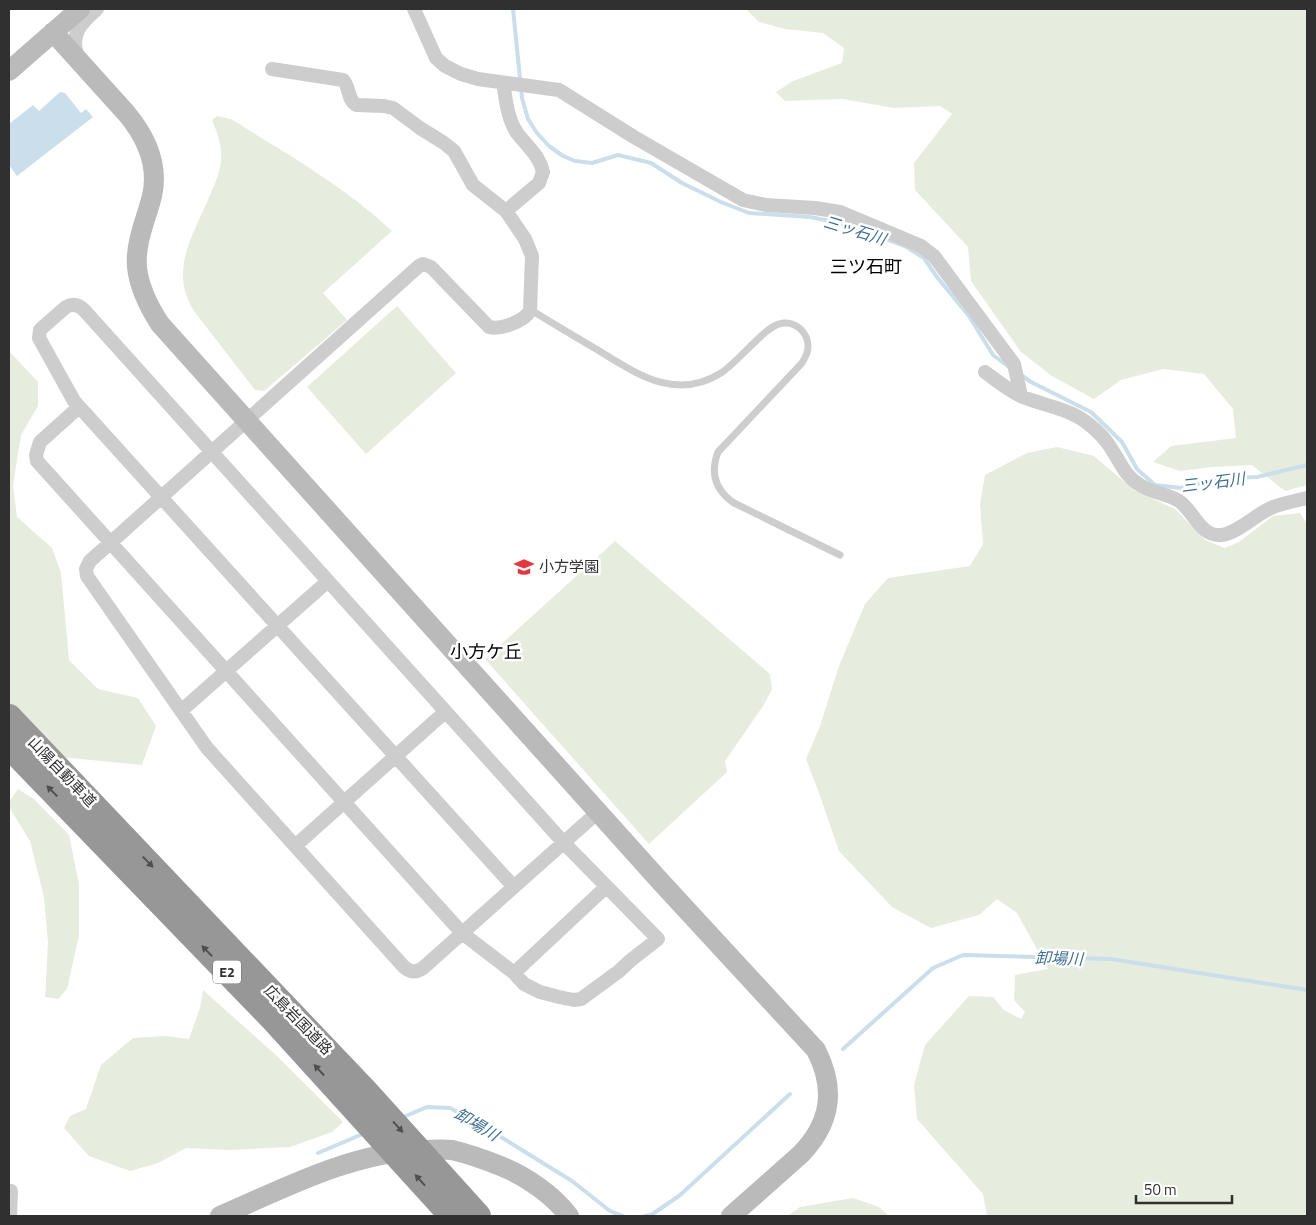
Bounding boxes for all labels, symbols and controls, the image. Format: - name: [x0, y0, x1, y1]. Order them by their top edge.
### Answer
- water label: 三ッ石川: [821, 209, 891, 251]
- district label: 三ツ石町: [830, 253, 902, 280]
- water label: 三ッ石川: [1180, 466, 1248, 498]
- place label: 小方学園: [539, 555, 599, 578]
- school or university icon: 小方学園: [513, 556, 535, 578]
- district label: 小方ケ丘: [450, 638, 522, 665]
- street label: 山陽自動車道: [23, 731, 102, 812]
- one-way arrow: [46, 785, 58, 797]
- one-way arrow: [142, 856, 154, 868]
- water label: 卸場川: [1035, 945, 1085, 971]
- one-way arrow: [201, 946, 213, 958]
- road number: E2: [213, 960, 241, 984]
- street label: 広島岩国道路: [259, 979, 338, 1060]
- one-way arrow: [313, 1064, 325, 1076]
- water label: 卸場川: [450, 1101, 505, 1148]
- one-way arrow: [392, 1120, 404, 1132]
- scale bar: [1136, 1172, 1232, 1204]
- one-way arrow: [414, 1174, 425, 1187]
- text: 50 m: [1144, 1178, 1177, 1201]

